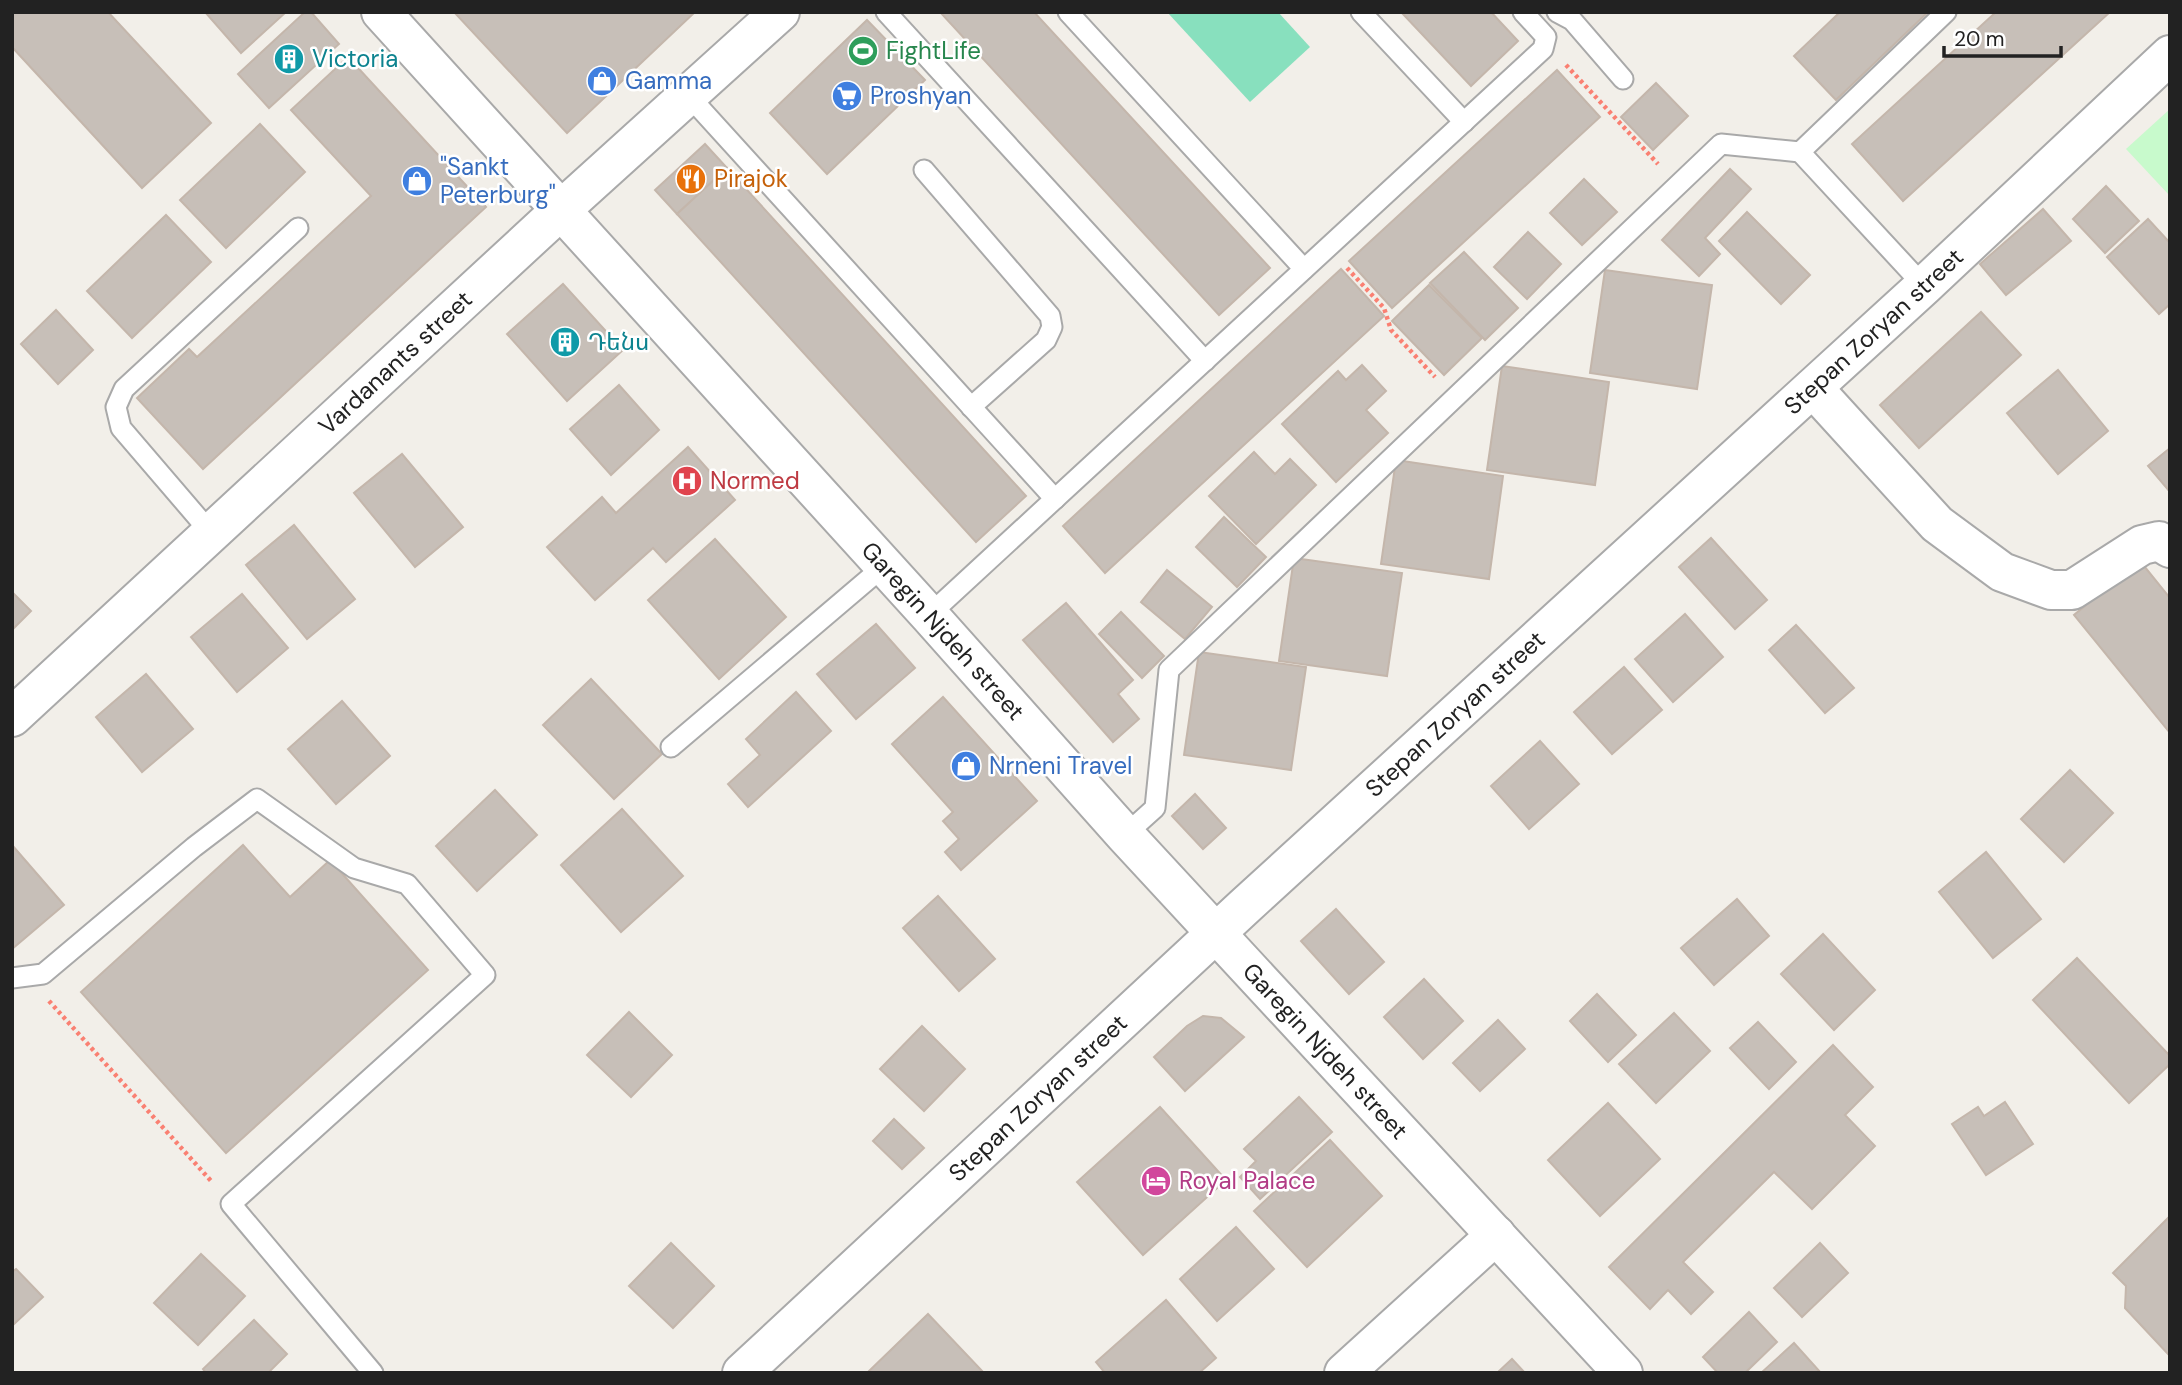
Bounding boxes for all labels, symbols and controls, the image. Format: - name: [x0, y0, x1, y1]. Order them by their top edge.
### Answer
- scale bar: [1944, 14, 2061, 58]
- text: 20 m: [1954, 25, 2005, 53]
- sports icon: FightLife: [846, 34, 880, 68]
- place label: FightLife: [886, 35, 981, 66]
- building icon: Victoria: [272, 42, 306, 76]
- place label: Victoria: [312, 43, 398, 74]
- shop icon: Gamma: [585, 64, 619, 98]
- place label: Gamma: [625, 65, 712, 96]
- supermarket icon: Proshyan: [830, 79, 864, 113]
- place label: Proshyan: [870, 80, 972, 111]
- place label: "Sankt Peterburg": [440, 151, 556, 210]
- restaurant icon: Pirajok: [674, 162, 708, 196]
- place label: Pirajok: [714, 163, 788, 194]
- shop icon: "Sankt Peterburg": [400, 164, 434, 198]
- street label: Stepan Zoryan street: [1777, 241, 1970, 421]
- street label: Vardanants street: [312, 284, 479, 441]
- building icon: Դենս: [548, 325, 582, 359]
- place label: Դենս: [588, 326, 649, 357]
- hospital icon: Normed: [670, 464, 704, 498]
- place label: Normed: [710, 465, 800, 496]
- street label: Garegin Njdeh street: [855, 535, 1031, 727]
- street label: Stepan Zoryan street: [1359, 624, 1551, 804]
- shop icon: Nrneni Travel: [949, 749, 983, 783]
- place label: Nrneni Travel: [989, 750, 1132, 781]
- street label: Garegin Njdeh street: [1236, 956, 1415, 1146]
- street label: Stepan Zoryan street: [942, 1007, 1134, 1188]
- hotel icon: Royal Palace: [1139, 1164, 1173, 1198]
- place label: Royal Palace: [1179, 1165, 1315, 1196]

